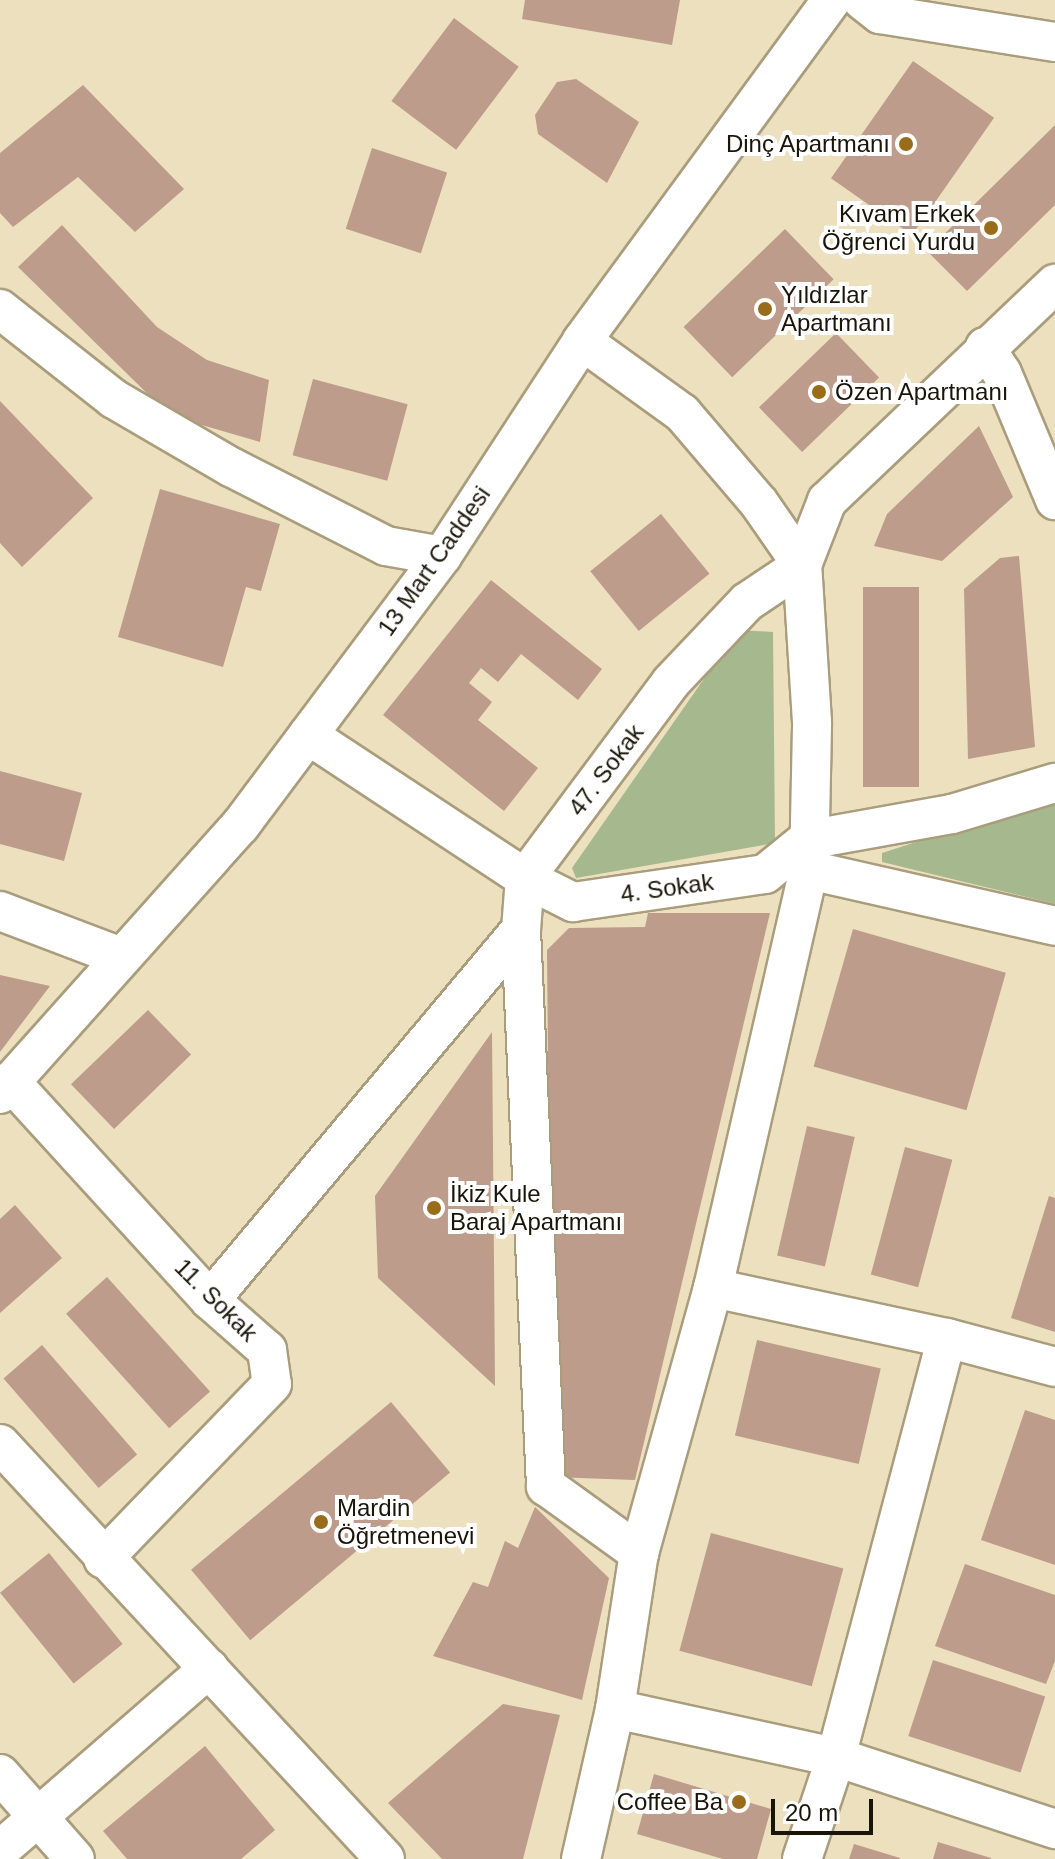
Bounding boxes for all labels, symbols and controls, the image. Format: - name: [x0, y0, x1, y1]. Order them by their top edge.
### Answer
- place label: Dinç Apartmanı: [725, 130, 890, 158]
- marker: Dinç Apartmanı: [897, 135, 915, 153]
- place label: Kıvam Erkek Öğrenci Yurdu: [822, 200, 975, 256]
- marker: Kıvam Erkek Öğrenci Yurdu: [982, 219, 1000, 237]
- place label: Yıldızlar Apartmanı: [781, 281, 892, 337]
- marker: Yıldızlar Apartmanı: [756, 300, 774, 318]
- place label: Özen Apartmanı: [835, 378, 1010, 406]
- marker: Özen Apartmanı: [810, 383, 828, 401]
- street label: 13 Mart Caddesi: [372, 481, 496, 641]
- street label: 47. Sokak: [562, 719, 650, 821]
- street label: 4. Sokak: [619, 867, 715, 909]
- place label: İkiz Kule Baraj Apartmanı: [450, 1180, 623, 1236]
- marker: İkiz Kule Baraj Apartmanı: [425, 1199, 443, 1217]
- street label: 11. Sokak: [169, 1253, 263, 1347]
- place label: Mardin Öğretmenevi: [337, 1494, 474, 1550]
- marker: Mardin Öğretmenevi: [312, 1513, 330, 1531]
- scale bar: [775, 1783, 877, 1833]
- place label: Coffee Ba: [617, 1788, 723, 1816]
- marker: Coffee Ba: [730, 1793, 748, 1811]
- text: 20 m: [785, 1799, 838, 1826]

